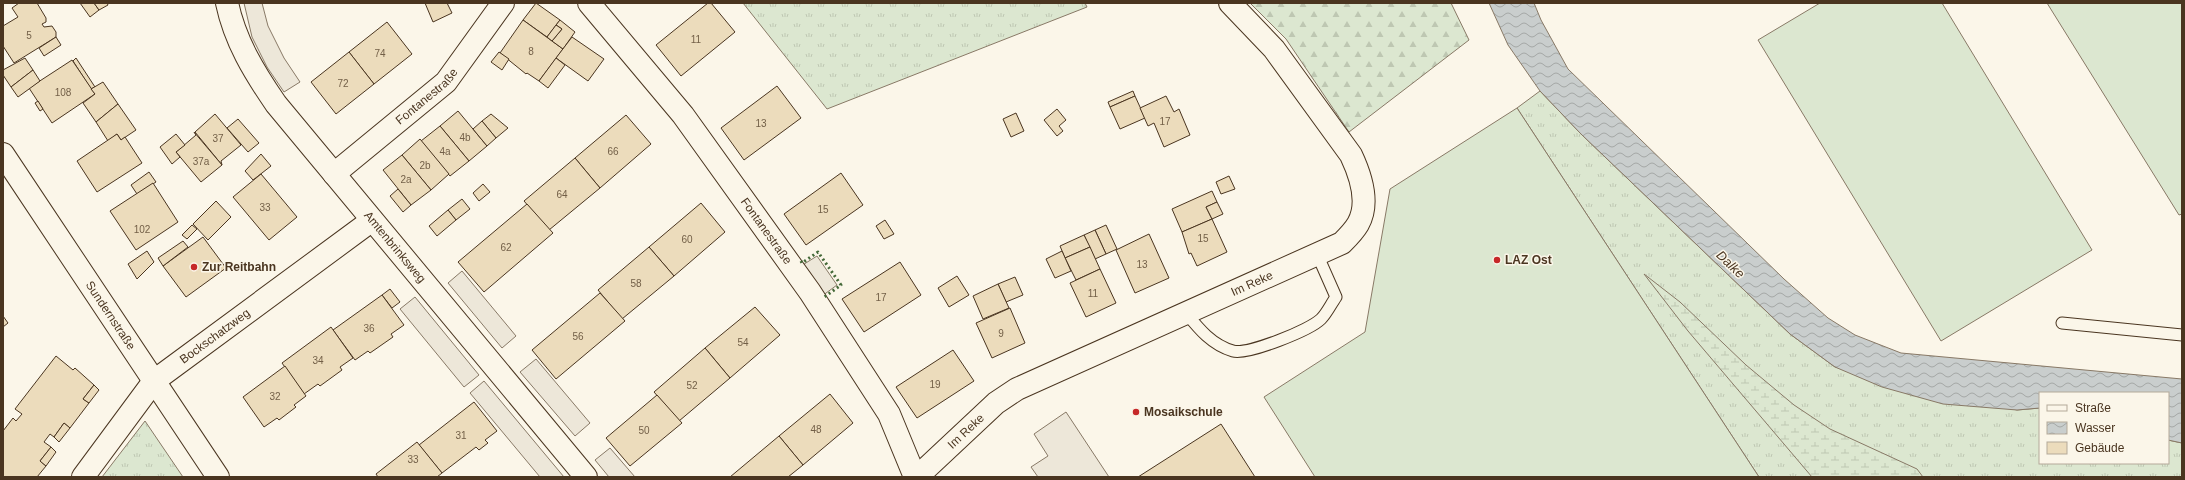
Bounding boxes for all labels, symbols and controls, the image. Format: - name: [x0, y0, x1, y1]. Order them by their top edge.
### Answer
- house number: 5: [26, 30, 32, 41]
- house number: 11: [691, 34, 702, 45]
- house number: 8: [528, 46, 534, 57]
- house number: 74: [374, 48, 386, 59]
- street label: Fontanestraße: [393, 65, 461, 127]
- house number: 72: [337, 78, 349, 89]
- house number: 108: [55, 87, 72, 98]
- house number: 17: [1159, 116, 1171, 127]
- house number: 13: [755, 118, 767, 129]
- house number: 4b: [459, 132, 471, 143]
- house number: 37: [212, 133, 224, 144]
- house number: 4a: [439, 146, 451, 157]
- house number: 66: [607, 146, 619, 157]
- house number: 37a: [193, 156, 210, 167]
- house number: 2b: [419, 160, 431, 171]
- house number: 2a: [400, 174, 412, 185]
- house number: 64: [556, 189, 568, 200]
- street label: Fontanestraße: [738, 195, 795, 267]
- house number: 33: [259, 202, 271, 213]
- house number: 15: [817, 204, 829, 215]
- street label: Amtenbrinksweg: [361, 208, 429, 286]
- house number: 102: [134, 224, 151, 235]
- house number: 15: [1197, 233, 1209, 244]
- house number: 60: [681, 234, 693, 245]
- house number: 62: [500, 242, 512, 253]
- water label: Dalke: [1713, 247, 1748, 281]
- place label: LAZ Ost: [1505, 253, 1552, 267]
- marker: LAZ Ost: [1492, 255, 1502, 265]
- house number: 13: [1136, 259, 1148, 270]
- place label: Zur Reitbahn: [202, 260, 276, 274]
- marker: Zur Reitbahn: [189, 262, 199, 272]
- street label: Im Reke: [1229, 268, 1275, 299]
- house number: 58: [630, 278, 642, 289]
- street label: Sundernstraße: [83, 279, 139, 353]
- house number: 11: [1088, 288, 1099, 299]
- house number: 17: [875, 292, 887, 303]
- street label: Bockschatzweg: [177, 306, 253, 367]
- house number: 36: [363, 323, 375, 334]
- house number: 9: [998, 328, 1004, 339]
- house number: 56: [572, 331, 584, 342]
- house number: 54: [737, 337, 749, 348]
- house number: 34: [312, 355, 324, 366]
- house number: 19: [929, 379, 941, 390]
- house number: 52: [686, 380, 698, 391]
- house number: 32: [269, 391, 281, 402]
- legend: [2039, 392, 2169, 464]
- text: Straße: [2075, 401, 2111, 415]
- place label: Mosaikschule: [1144, 405, 1223, 419]
- marker: Mosaikschule: [1131, 407, 1141, 417]
- street label: Im Reke: [945, 411, 987, 452]
- text: Wasser: [2075, 421, 2115, 435]
- house number: 48: [810, 424, 822, 435]
- house number: 50: [638, 425, 650, 436]
- house number: 31: [455, 430, 467, 441]
- text: Gebäude: [2075, 441, 2125, 455]
- house number: 33: [407, 454, 419, 465]

